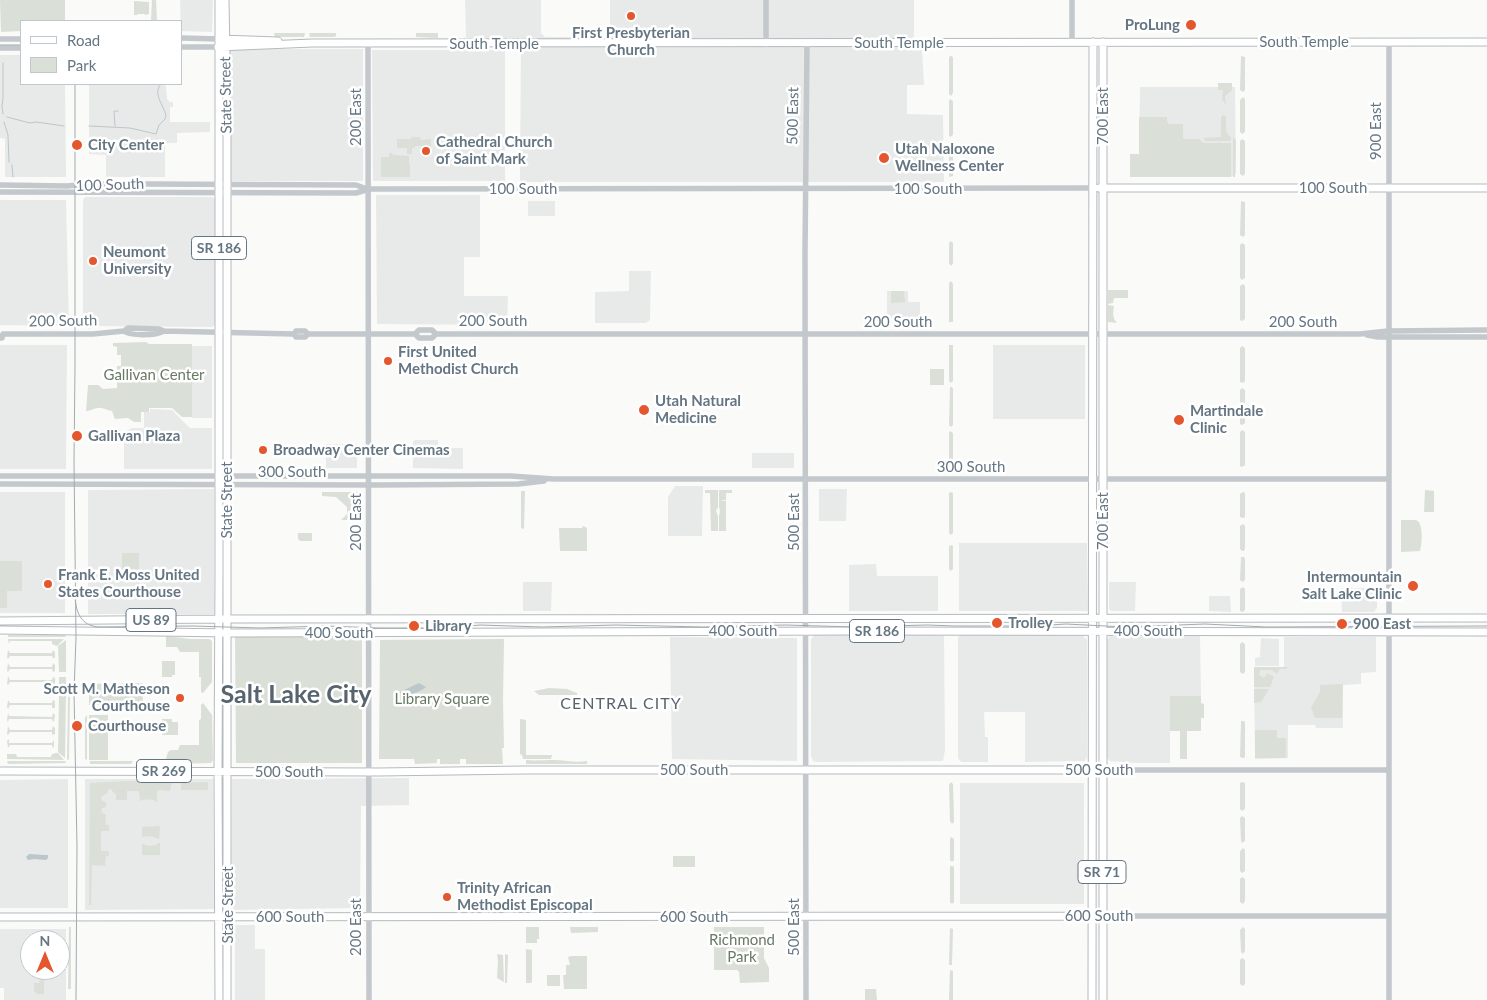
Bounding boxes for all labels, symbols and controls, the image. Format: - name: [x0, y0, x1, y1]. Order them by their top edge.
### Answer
- marker: First Presbyterian Church: [625, 10, 637, 22]
- place label: ProLung: [1125, 16, 1180, 34]
- marker: ProLung: [1184, 18, 1198, 32]
- legend: [20, 20, 182, 85]
- place label: First Presbyterian Church: [572, 24, 690, 59]
- text: Road: [67, 31, 100, 49]
- street label: South Temple: [1259, 33, 1349, 51]
- street label: South Temple: [854, 34, 944, 52]
- street label: South Temple: [449, 35, 539, 53]
- text: Park: [67, 56, 96, 74]
- street label: State Street: [216, 56, 236, 134]
- street label: 500 East: [783, 87, 803, 145]
- street label: 700 East: [1094, 87, 1112, 145]
- street label: 200 East: [347, 88, 365, 146]
- street label: 900 East: [1367, 102, 1385, 160]
- place label: Cathedral Church of Saint Mark: [436, 133, 552, 168]
- place label: City Center: [88, 136, 164, 154]
- marker: City Center: [70, 138, 84, 152]
- place label: Utah Naloxone Wellness Center: [895, 140, 1004, 175]
- marker: Cathedral Church of Saint Mark: [420, 145, 432, 157]
- marker: Utah Naloxone Wellness Center: [877, 151, 891, 165]
- street label: 100 South: [75, 175, 145, 195]
- street label: 100 South: [1299, 179, 1367, 197]
- street label: 100 South: [489, 180, 557, 198]
- street label: 100 South: [894, 180, 962, 198]
- road number: SR 186: [192, 237, 246, 260]
- place label: Neumont University: [103, 243, 171, 278]
- marker: Neumont University: [87, 255, 99, 267]
- street label: 200 South: [29, 311, 97, 331]
- street label: 200 South: [459, 312, 527, 330]
- street label: 200 South: [864, 313, 932, 331]
- street label: 200 South: [1269, 313, 1337, 331]
- place label: First United Methodist Church: [398, 343, 519, 378]
- marker: First United Methodist Church: [382, 355, 394, 367]
- park label: Gallivan Center: [103, 366, 205, 384]
- place label: Utah Natural Medicine: [655, 392, 741, 427]
- place label: Martindale Clinic: [1190, 402, 1263, 437]
- marker: Utah Natural Medicine: [637, 403, 651, 417]
- marker: Martindale Clinic: [1172, 413, 1186, 427]
- place label: Gallivan Plaza: [88, 427, 180, 445]
- marker: Gallivan Plaza: [70, 429, 84, 443]
- place label: Broadway Center Cinemas: [273, 441, 450, 459]
- marker: Broadway Center Cinemas: [257, 444, 269, 456]
- street label: 300 South: [937, 458, 1005, 476]
- street label: State Street: [218, 461, 236, 539]
- street label: 300 South: [258, 463, 326, 481]
- street label: 700 East: [1094, 492, 1112, 550]
- street label: 200 East: [347, 493, 365, 551]
- street label: 500 East: [785, 493, 803, 551]
- place label: Frank E. Moss United States Courthouse: [58, 566, 200, 601]
- place label: Intermountain Salt Lake Clinic: [1302, 568, 1402, 603]
- marker: Frank E. Moss United States Courthouse: [42, 578, 54, 590]
- marker: Intermountain Salt Lake Clinic: [1406, 579, 1420, 593]
- road number: US 89: [126, 608, 176, 632]
- place label: Trolley: [1008, 614, 1053, 632]
- place label: 900 East: [1353, 615, 1411, 633]
- marker: Trolley: [990, 616, 1004, 630]
- place label: Library: [425, 617, 472, 635]
- marker: 900 East: [1335, 617, 1349, 631]
- marker: Library: [407, 619, 421, 633]
- road number: SR 186: [850, 620, 904, 642]
- street label: 400 South: [709, 622, 777, 640]
- street label: 400 South: [1114, 622, 1182, 640]
- street label: 400 South: [305, 624, 373, 642]
- place label: Scott M. Matheson Courthouse: [43, 680, 170, 715]
- district label: Salt Lake City: [220, 680, 372, 710]
- park label: Library Square: [395, 690, 489, 708]
- marker: Scott M. Matheson Courthouse: [174, 692, 186, 704]
- district label: CENTRAL CITY: [559, 694, 683, 714]
- place label: Courthouse: [88, 717, 166, 735]
- marker: Courthouse: [70, 719, 84, 733]
- road number: SR 269: [136, 759, 192, 782]
- street label: 500 South: [660, 761, 728, 779]
- street label: 500 South: [1065, 761, 1133, 779]
- street label: 500 South: [255, 763, 323, 781]
- road number: SR 71: [1078, 860, 1126, 884]
- street label: State Street: [219, 866, 237, 944]
- place label: Trinity African Methodist Episcopal: [457, 879, 593, 914]
- marker: Trinity African Methodist Episcopal: [441, 891, 453, 903]
- street label: 200 East: [347, 898, 365, 956]
- street label: 500 East: [785, 898, 803, 956]
- street label: 600 South: [1065, 907, 1133, 925]
- street label: 600 South: [256, 908, 324, 926]
- street label: 600 South: [660, 908, 728, 926]
- north arrow: [20, 930, 70, 980]
- park label: Richmond Park: [709, 931, 775, 966]
- text: N: [40, 932, 50, 949]

